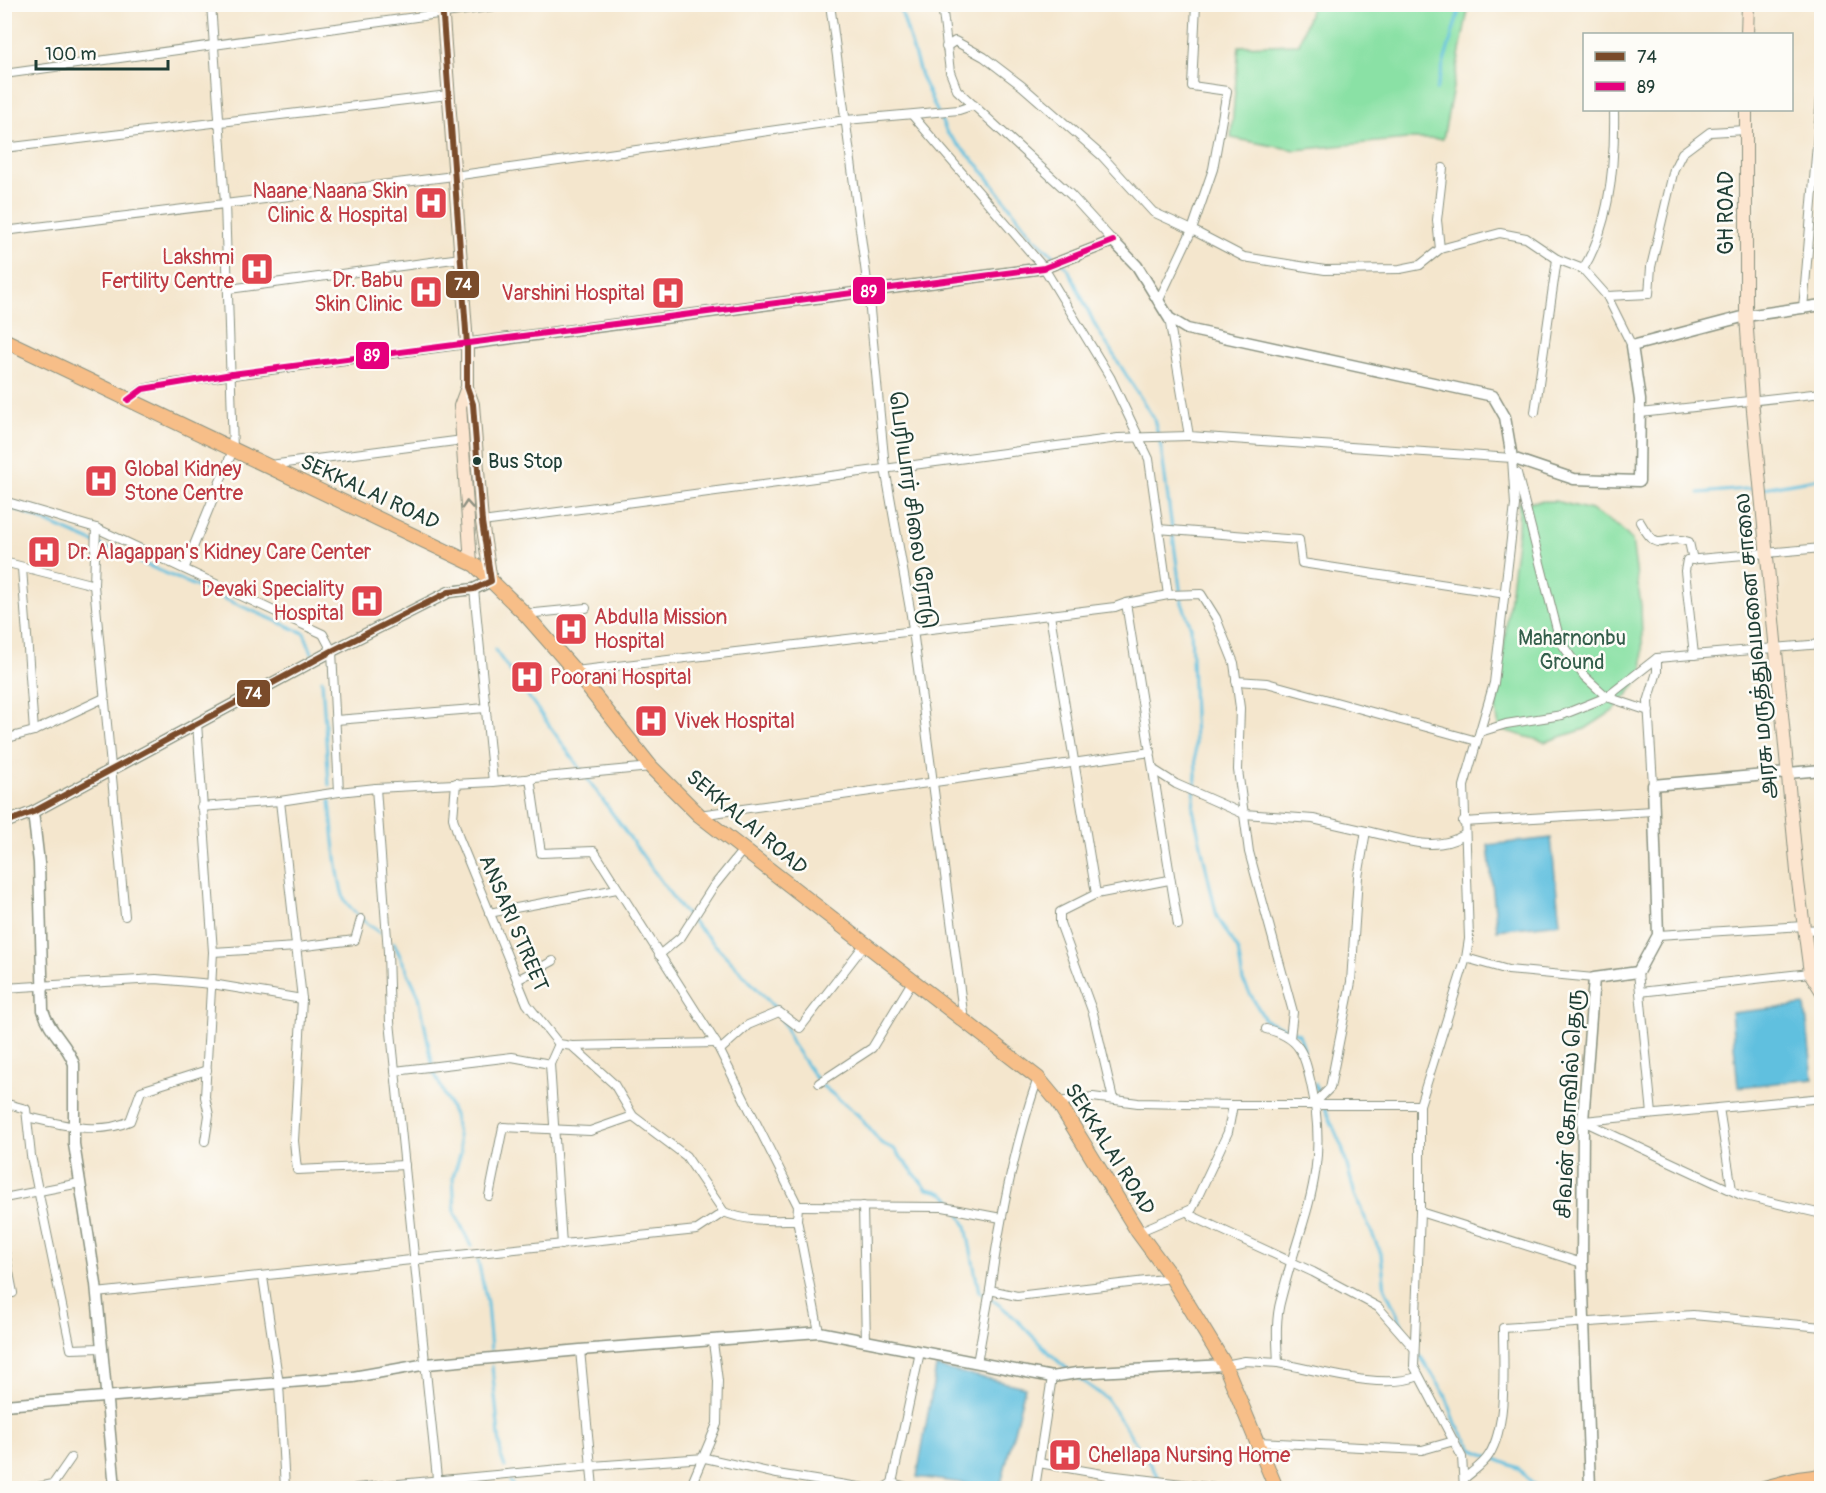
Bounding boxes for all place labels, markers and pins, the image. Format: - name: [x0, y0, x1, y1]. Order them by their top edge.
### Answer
- place label: Naane Naana Skin Clinic & Hospital: [252, 178, 408, 229]
- hospital icon: Naane Naana Skin Clinic & Hospital: [413, 185, 449, 221]
- place label: Lakshmi Fertility Centre: [101, 244, 235, 295]
- hospital icon: Lakshmi Fertility Centre: [239, 251, 275, 287]
- place label: Dr. Babu Skin Clinic: [314, 267, 403, 318]
- hospital icon: Dr. Babu Skin Clinic: [408, 274, 444, 310]
- hospital icon: Varshini Hospital: [650, 275, 686, 311]
- place label: Varshini Hospital: [501, 280, 645, 307]
- place label: Bus Stop: [488, 449, 563, 474]
- marker: Bus Stop: [471, 455, 483, 467]
- place label: Global Kidney Stone Centre: [124, 456, 244, 507]
- hospital icon: Global Kidney Stone Centre: [83, 463, 119, 499]
- hospital icon: Dr. Alagappan's Kidney Care Center: [26, 534, 62, 570]
- place label: Dr. Alagappan's Kidney Care Center: [67, 539, 372, 566]
- place label: Devaki Speciality Hospital: [201, 576, 344, 627]
- hospital icon: Devaki Speciality Hospital: [349, 583, 385, 619]
- place label: Abdulla Mission Hospital: [594, 604, 727, 655]
- hospital icon: Abdulla Mission Hospital: [553, 611, 589, 647]
- hospital icon: Poorani Hospital: [509, 659, 545, 695]
- place label: Poorani Hospital: [550, 664, 692, 691]
- hospital icon: Vivek Hospital: [633, 703, 669, 739]
- place label: Vivek Hospital: [674, 708, 795, 735]
- hospital icon: Chellapa Nursing Home: [1047, 1437, 1083, 1473]
- place label: Chellapa Nursing Home: [1088, 1442, 1291, 1469]

